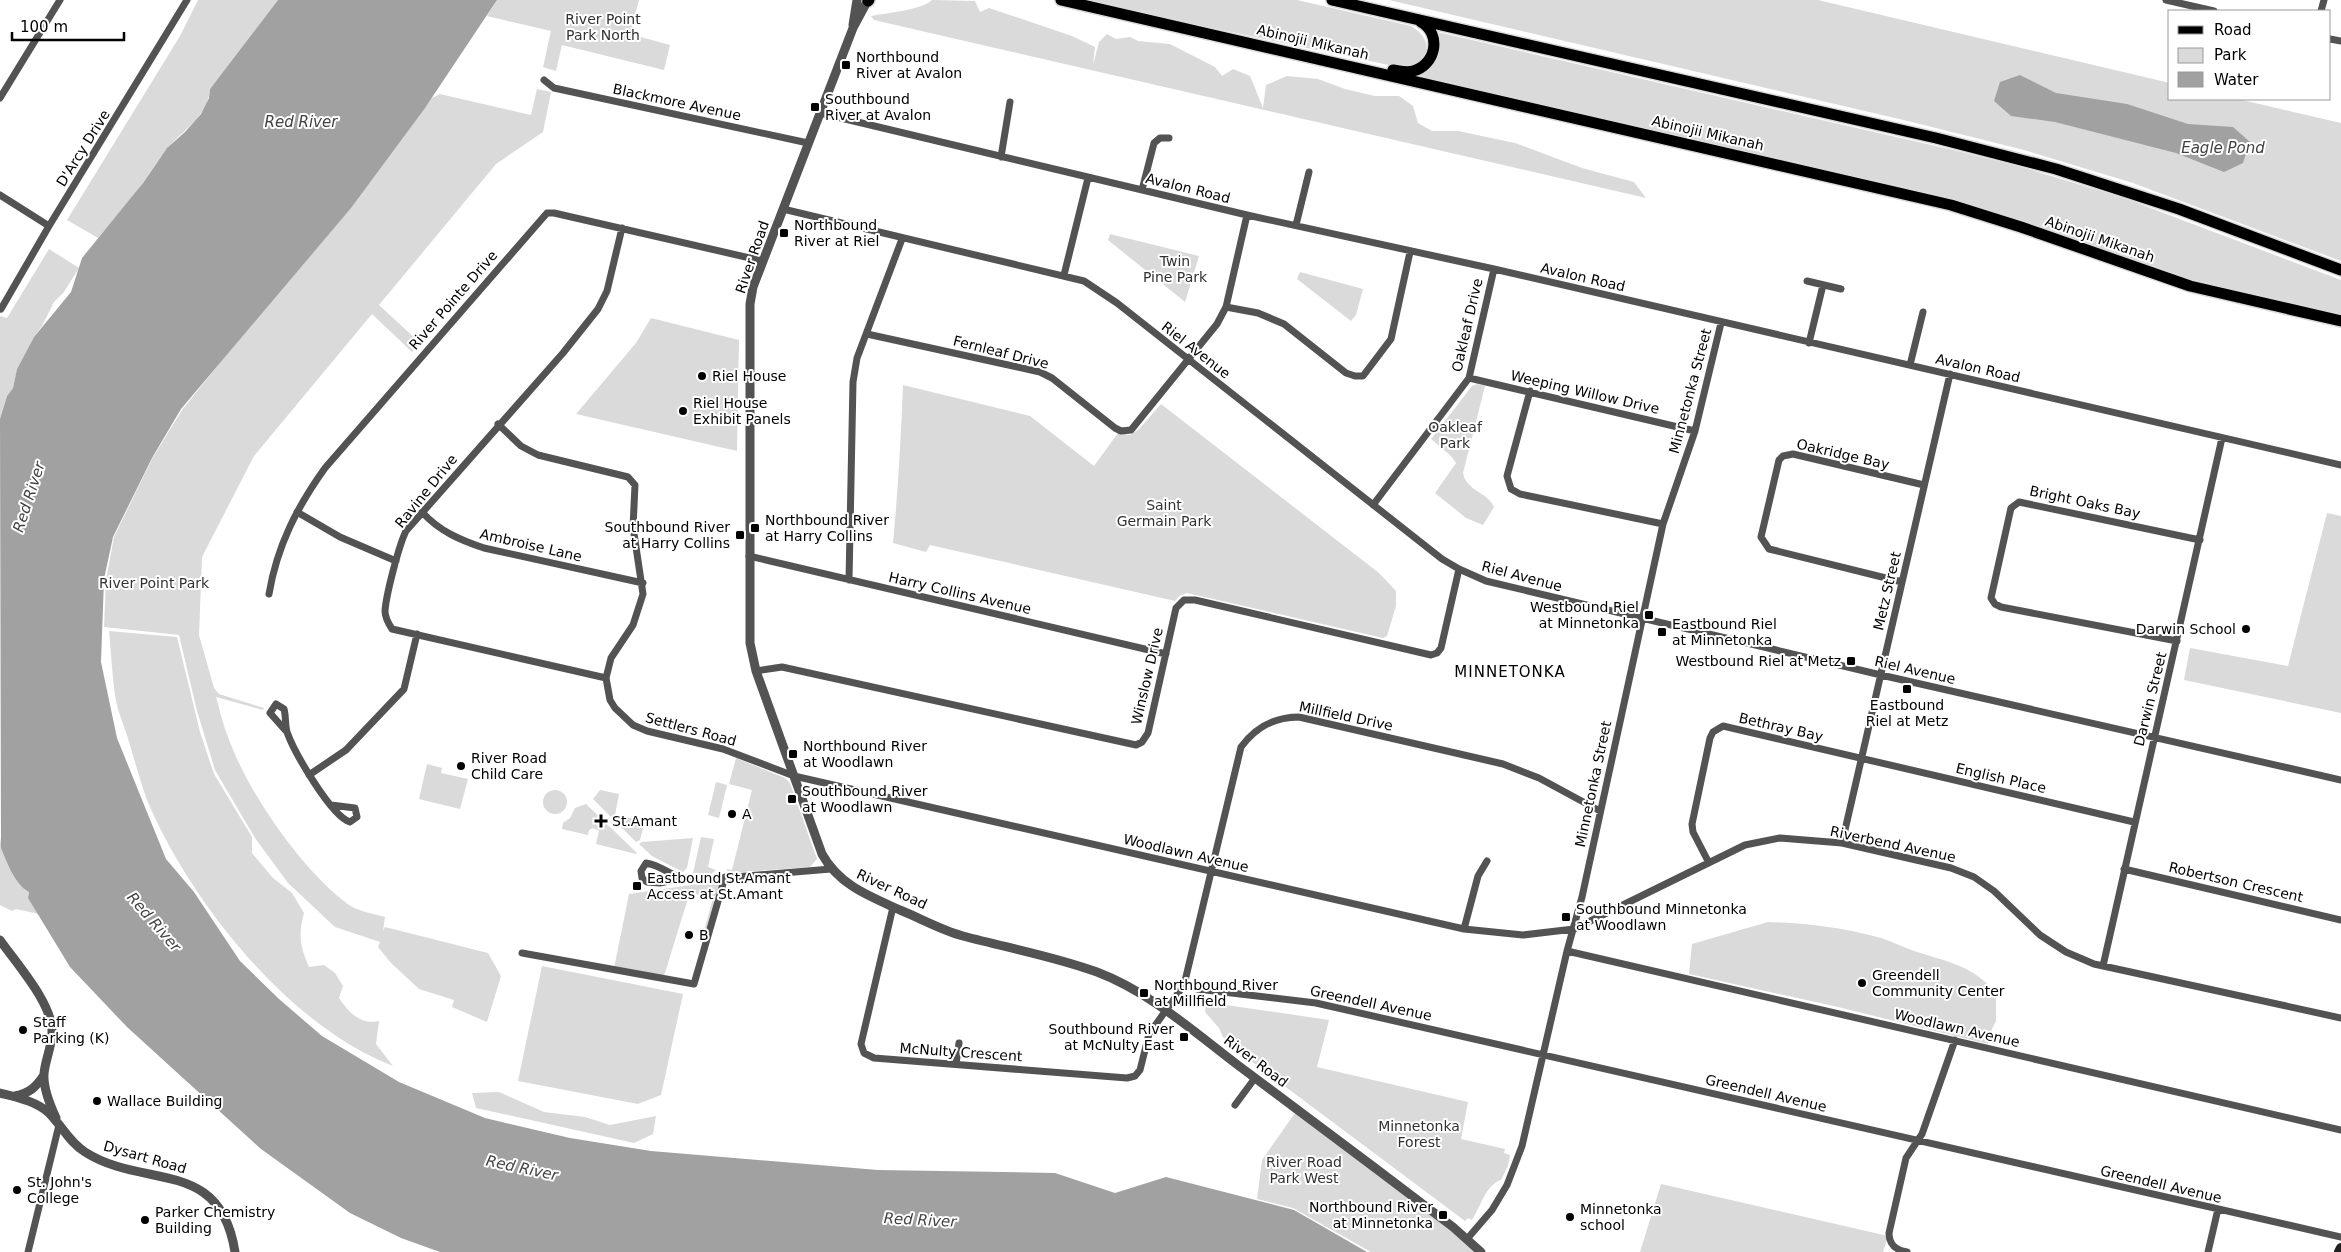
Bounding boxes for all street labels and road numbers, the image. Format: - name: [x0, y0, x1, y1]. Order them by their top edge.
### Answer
- street label: Abinojii Mikanah: [1255, 21, 1371, 63]
- street label: Blackmore Avenue: [611, 81, 743, 123]
- street label: D'Arcy Drive: [53, 107, 113, 189]
- street label: Abinojii Mikanah: [1650, 112, 1766, 154]
- street label: Avalon Road: [1144, 170, 1232, 206]
- street label: Abinojii Mikanah: [2043, 213, 2157, 265]
- street label: River Road: [732, 219, 772, 295]
- street label: River Pointe Drive: [406, 247, 500, 353]
- street label: Avalon Road: [1539, 259, 1627, 295]
- street label: Oakleaf Drive: [1448, 277, 1486, 373]
- street label: Riel Avenue: [1159, 318, 1233, 382]
- street label: Minnetonka Street: [1666, 326, 1715, 455]
- street label: Fernleaf Drive: [951, 332, 1051, 372]
- street label: Avalon Road: [1934, 350, 2022, 386]
- street label: Weeping Willow Drive: [1509, 367, 1661, 417]
- street label: Oakridge Bay: [1795, 436, 1891, 472]
- street label: Ravine Drive: [392, 451, 460, 531]
- street label: Bright Oaks Bay: [2028, 482, 2142, 522]
- street label: Ambroise Lane: [478, 525, 584, 565]
- street label: Metz Street: [1870, 549, 1904, 632]
- street label: Riel Avenue: [1480, 558, 1564, 594]
- street label: Harry Collins Avenue: [887, 569, 1033, 617]
- street label: Winslow Drive: [1128, 626, 1166, 726]
- street label: Darwin Street: [2131, 650, 2170, 748]
- street label: Riel Avenue: [1873, 653, 1957, 687]
- street label: Millfield Drive: [1298, 698, 1394, 734]
- street label: Settlers Road: [644, 709, 738, 749]
- street label: Bethray Bay: [1737, 710, 1825, 744]
- street label: Minnetonka Street: [1572, 719, 1614, 849]
- street label: English Place: [1954, 760, 2048, 796]
- street label: Riverbend Avenue: [1829, 823, 1957, 865]
- street label: Woodlawn Avenue: [1122, 831, 1250, 875]
- street label: Robertson Crescent: [2167, 859, 2305, 905]
- street label: River Road: [854, 866, 930, 912]
- street label: Greendell Avenue: [1309, 982, 1433, 1024]
- street label: Woodlawn Avenue: [1893, 1006, 2021, 1050]
- street label: River Road: [1221, 1032, 1291, 1090]
- street label: McNulty Crescent: [899, 1040, 1023, 1064]
- street label: Greendell Avenue: [1704, 1071, 1828, 1115]
- street label: Dysart Road: [102, 1137, 188, 1177]
- street label: Greendell Avenue: [2099, 1162, 2223, 1206]

